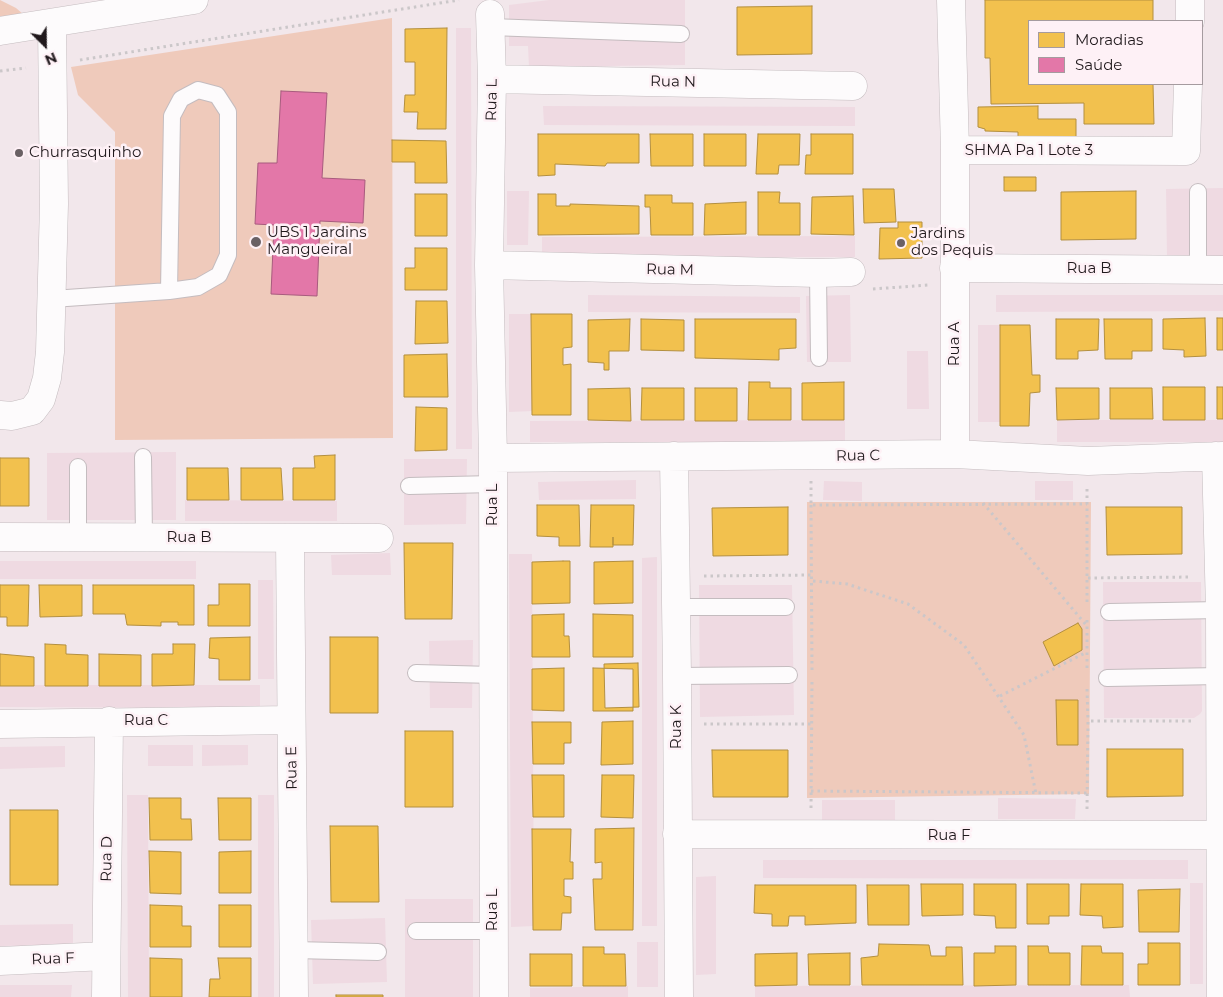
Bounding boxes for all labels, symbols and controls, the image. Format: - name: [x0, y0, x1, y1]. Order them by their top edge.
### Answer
- north arrow: [20, 20, 70, 70]
- legend: [1028, 20, 1203, 85]
- text: Moradias: [1075, 30, 1143, 49]
- text: N: [42, 48, 60, 69]
- text: Saúde: [1075, 55, 1122, 74]
- street label: Rua N: [650, 73, 696, 91]
- street label: Rua L: [483, 79, 501, 121]
- street label: SHMA Pa 1 Lote 3: [965, 142, 1093, 160]
- place label: Churrasquinho: [29, 144, 141, 162]
- marker: Churrasquinho: [13, 147, 25, 159]
- place label: UBS 1 Jardins Mangueiral: [267, 224, 367, 259]
- place label: Jardins dos Pequis: [911, 225, 993, 260]
- marker: UBS 1 Jardins Mangueiral: [249, 235, 263, 249]
- marker: Jardins dos Pequis: [895, 237, 907, 249]
- street label: Rua B: [1066, 260, 1112, 278]
- street label: Rua M: [646, 261, 694, 279]
- street label: Rua A: [946, 322, 964, 366]
- street label: Rua C: [836, 447, 880, 465]
- street label: Rua L: [484, 484, 502, 526]
- street label: Rua B: [166, 529, 212, 547]
- street label: Rua K: [668, 705, 686, 749]
- street label: Rua C: [124, 712, 168, 730]
- street label: Rua E: [283, 746, 301, 790]
- street label: Rua F: [927, 827, 971, 845]
- street label: Rua D: [98, 836, 116, 882]
- street label: Rua L: [484, 889, 502, 931]
- street label: Rua F: [31, 949, 75, 969]

